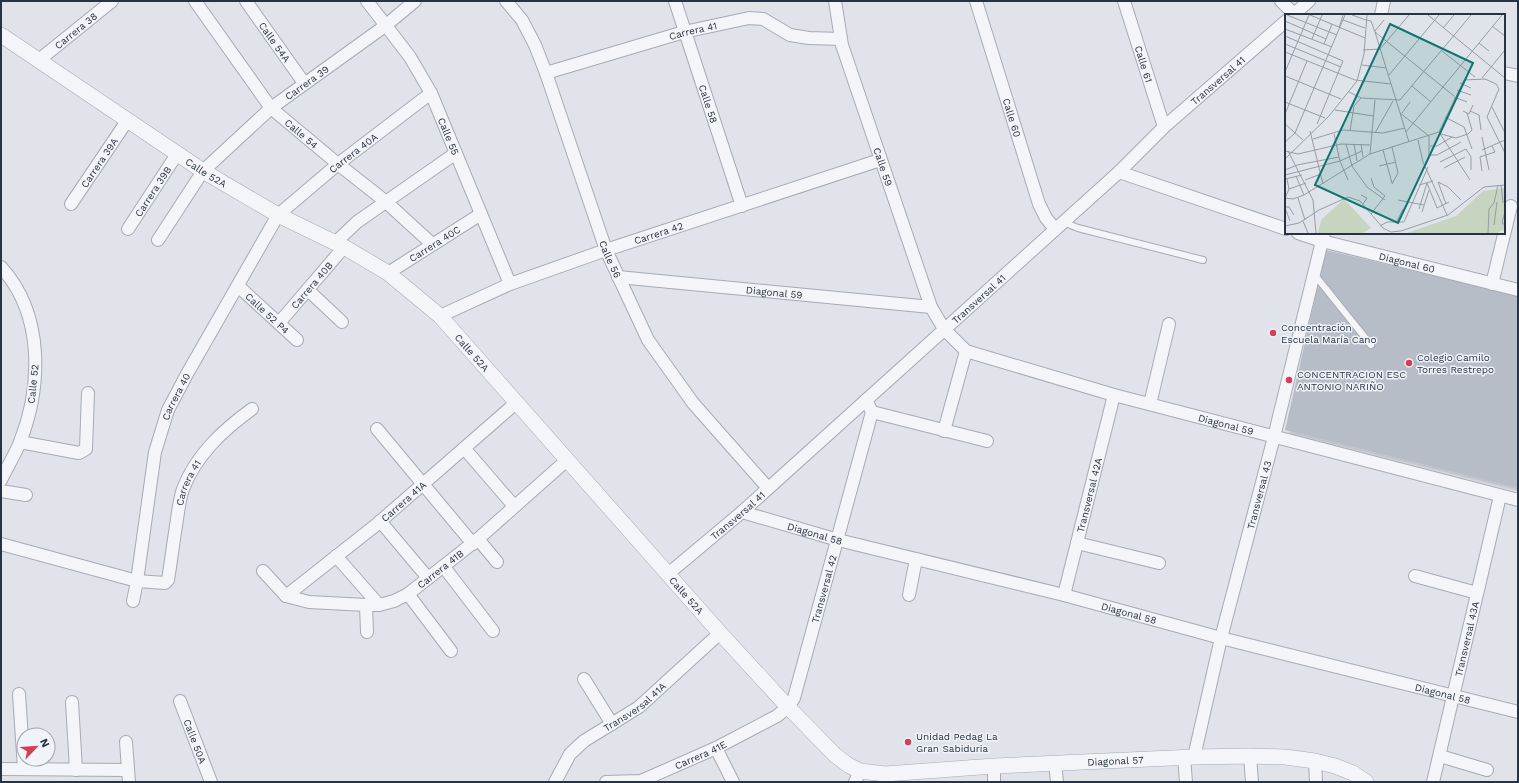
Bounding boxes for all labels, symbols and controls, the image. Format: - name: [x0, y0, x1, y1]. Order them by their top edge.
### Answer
- street label: Carrera 38: [52, 10, 99, 51]
- inset map: [1285, 14, 1505, 234]
- street label: Calle 54A: [257, 20, 293, 64]
- street label: Carrera 41: [668, 20, 718, 42]
- street label: Calle 61: [1133, 44, 1155, 84]
- street label: Transversal 41: [1188, 54, 1247, 107]
- street label: Carrera 39: [283, 63, 331, 102]
- street label: Calle 58: [697, 83, 720, 124]
- street label: Calle 60: [1001, 97, 1023, 138]
- street label: Calle 55: [436, 116, 462, 157]
- street label: Calle 54: [283, 117, 320, 150]
- street label: Carrera 40A: [327, 130, 380, 175]
- street label: Carrera 39A: [78, 135, 120, 190]
- street label: Calle 59: [872, 146, 895, 187]
- street label: Calle 52A: [184, 155, 229, 189]
- street label: Carrera 39B: [132, 164, 173, 218]
- street label: Carrera 42: [632, 220, 685, 246]
- street label: Carrera 40C: [407, 223, 462, 264]
- street label: Calle 56: [598, 239, 624, 279]
- street label: Diagonal 60: [1378, 250, 1436, 275]
- street label: Carrera 40B: [288, 259, 335, 311]
- street label: Transversal 41: [950, 272, 1007, 326]
- street label: Diagonal 59: [745, 284, 803, 300]
- street label: Calle 52 P4: [243, 290, 292, 336]
- place label: Concentración Escuela María Cano: [1281, 322, 1377, 345]
- marker: Concentración Escuela María Cano: [1268, 328, 1278, 338]
- street label: Calle 52A: [453, 331, 492, 374]
- place label: Colegio Camilo Torres Restrepo: [1417, 352, 1494, 375]
- marker: Colegio Camilo Torres Restrepo: [1404, 358, 1414, 368]
- street label: Calle 52: [25, 364, 41, 404]
- place label: CONCENTRACION ESC ANTONIO NARIÑO: [1297, 369, 1406, 392]
- street label: Carrera 40: [160, 371, 192, 422]
- marker: CONCENTRACION ESC ANTONIO NARIÑO: [1284, 375, 1294, 385]
- street label: Diagonal 59: [1197, 412, 1255, 437]
- street label: Transversal 42A: [1074, 456, 1104, 534]
- street label: Carrera 41: [174, 458, 203, 507]
- street label: Transversal 43: [1244, 459, 1273, 530]
- street label: Carrera 41A: [379, 478, 428, 524]
- street label: Transversal 41: [708, 489, 767, 542]
- street label: Diagonal 58: [786, 520, 844, 546]
- street label: Carrera 41B: [415, 547, 465, 590]
- street label: Transversal 42: [809, 553, 838, 624]
- street label: Calle 52A: [667, 574, 706, 616]
- street label: Diagonal 58: [1100, 600, 1158, 626]
- street label: Transversal 43A: [1452, 600, 1481, 678]
- street label: Transversal 41A: [601, 680, 668, 733]
- street label: Diagonal 58: [1414, 681, 1472, 705]
- street label: Calle 50A: [182, 717, 209, 765]
- north arrow: [16, 727, 56, 767]
- place label: Unidad Pedag La Gran Sabiduria: [916, 731, 998, 754]
- text: N: [37, 737, 52, 749]
- marker: Unidad Pedag La Gran Sabiduria: [903, 737, 913, 747]
- street label: Carrera 41E: [673, 738, 728, 771]
- street label: Diagonal 57: [1087, 754, 1144, 767]

